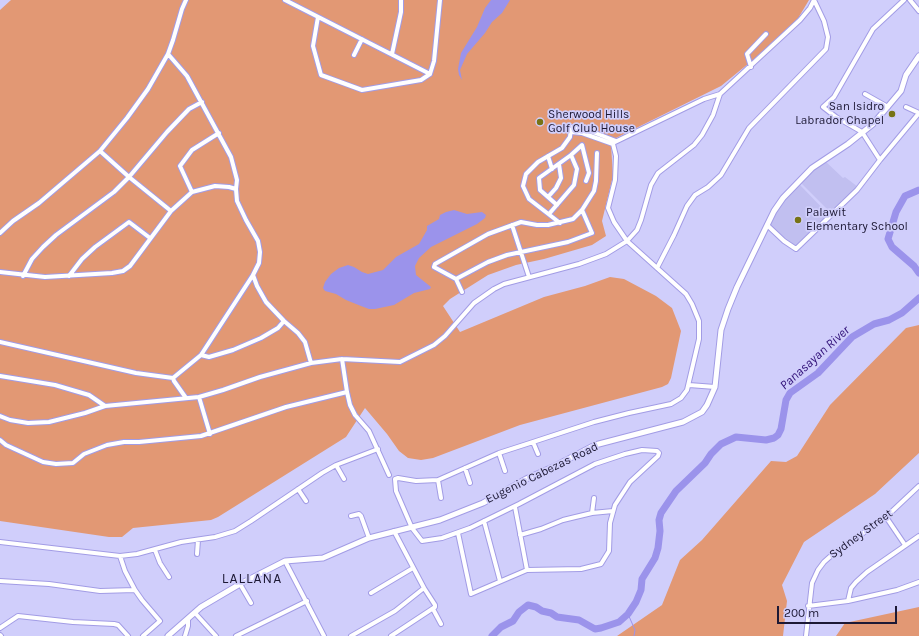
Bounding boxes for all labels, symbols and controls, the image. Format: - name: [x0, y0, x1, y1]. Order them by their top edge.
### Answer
- place label: San Isidro Labrador Chapel: [795, 100, 884, 128]
- place label: Sherwood Hills Golf Club House: [548, 108, 635, 136]
- marker: San Isidro Labrador Chapel: [887, 109, 897, 119]
- marker: Sherwood Hills Golf Club House: [535, 117, 545, 127]
- place label: Palawit Elementary School: [806, 206, 908, 234]
- marker: Palawit Elementary School: [793, 215, 803, 225]
- water label: Panasayan River: [777, 323, 853, 393]
- street label: Eugenio Cabezas Road: [483, 439, 601, 507]
- street label: Sydney Street: [827, 506, 895, 562]
- district label: LALLANA: [222, 571, 282, 587]
- scale bar: [779, 598, 899, 624]
- text: 200 m: [784, 606, 819, 620]

